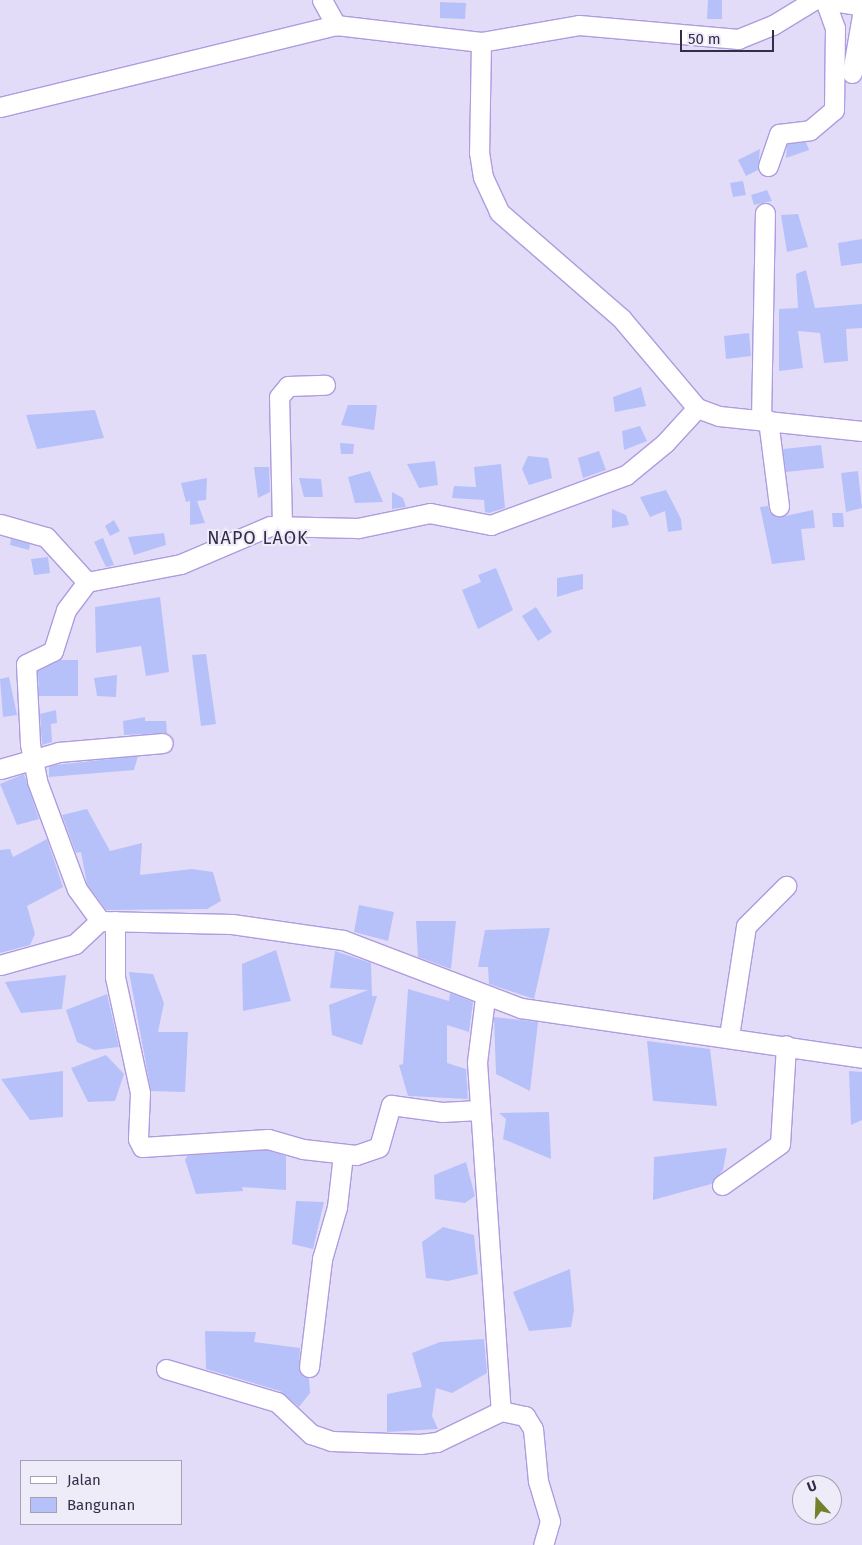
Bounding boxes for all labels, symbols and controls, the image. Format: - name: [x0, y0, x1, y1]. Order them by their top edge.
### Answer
- scale bar: [682, 20, 776, 52]
- text: 50 m: [688, 30, 721, 48]
- district label: NAPO LAOK: [206, 527, 310, 549]
- legend: [20, 1460, 182, 1525]
- text: Jalan: [67, 1471, 101, 1489]
- north arrow: [792, 1475, 842, 1525]
- text: U: [805, 1477, 819, 1496]
- text: Bangunan: [67, 1496, 135, 1514]

